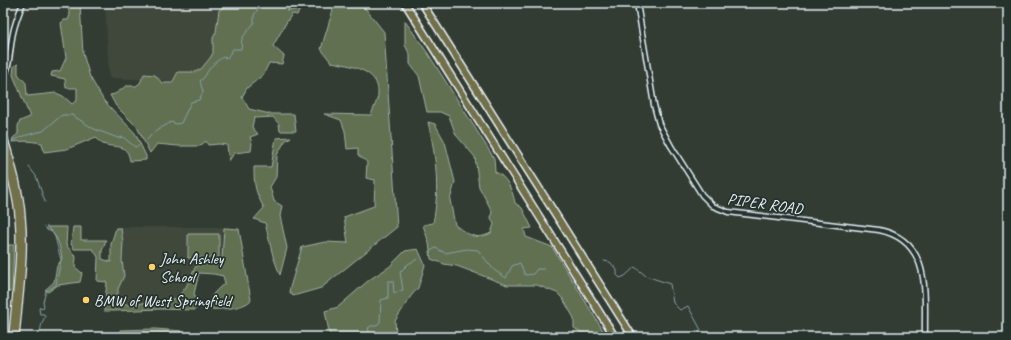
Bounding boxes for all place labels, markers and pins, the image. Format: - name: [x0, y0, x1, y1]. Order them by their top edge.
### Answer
- place label: John Ashley School: [159, 249, 225, 287]
- marker: John Ashley School: [147, 262, 157, 272]
- place label: BMW of West Springfield: [94, 291, 234, 311]
- marker: BMW of West Springfield: [81, 295, 91, 305]

